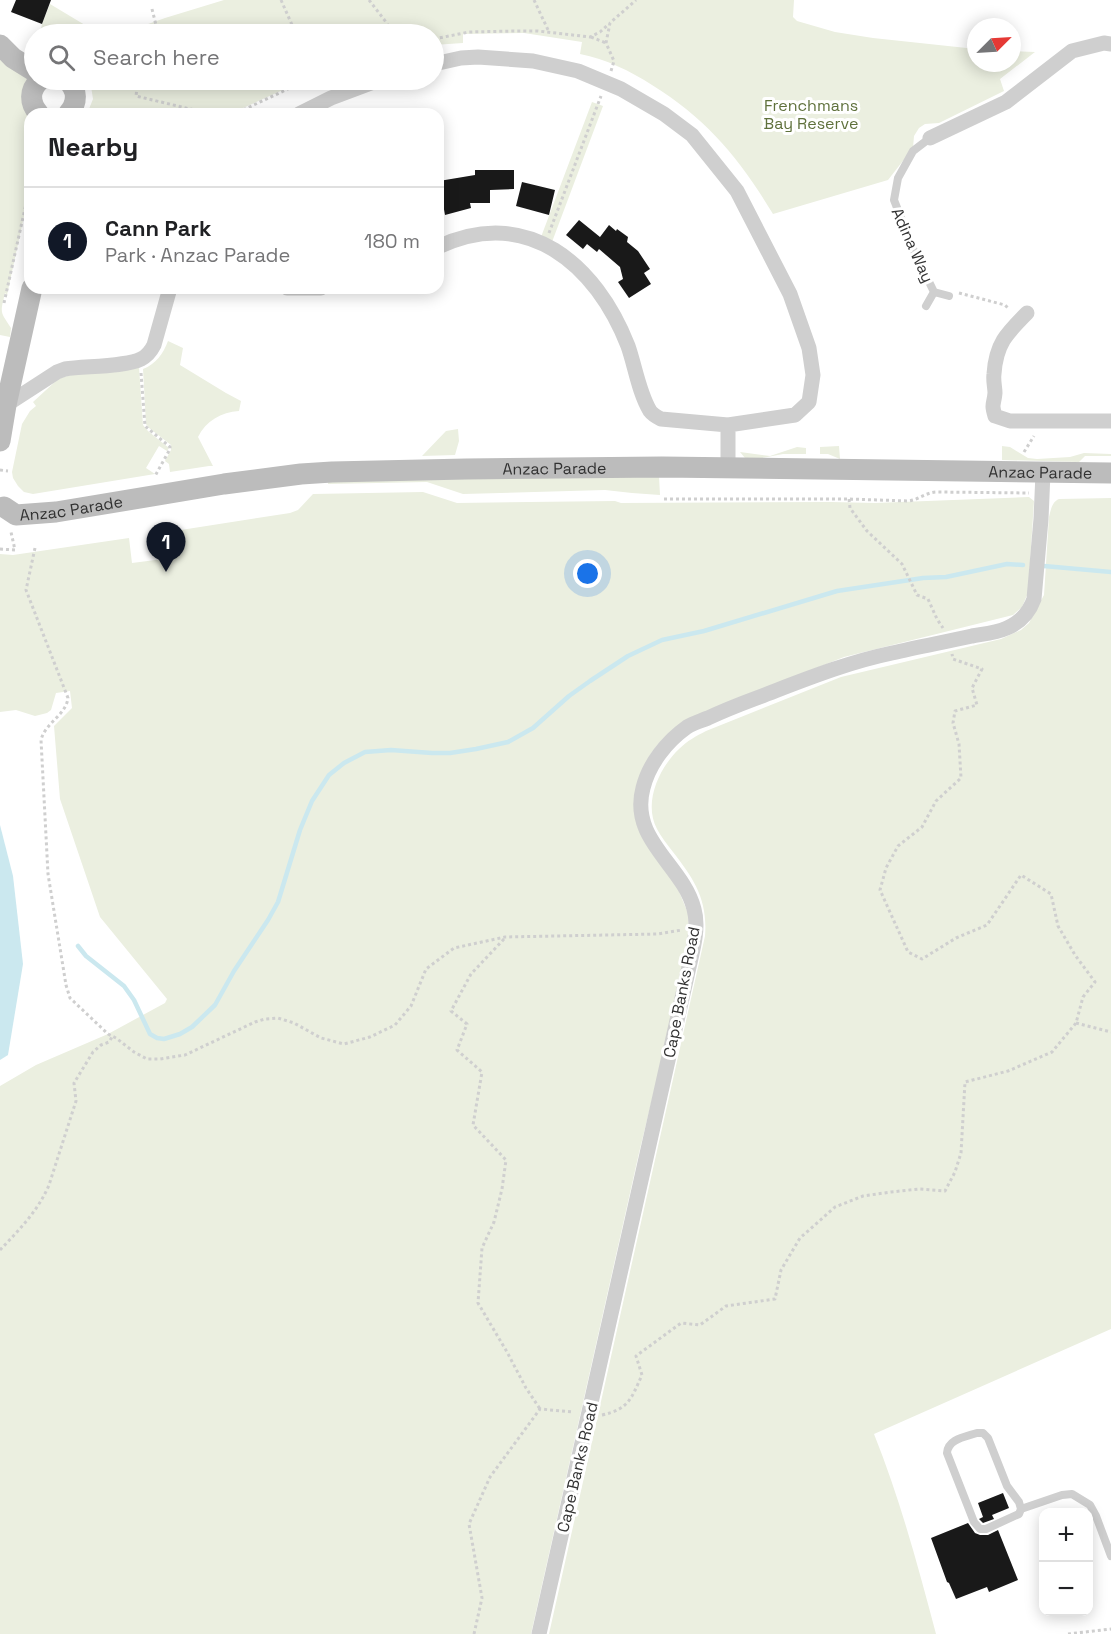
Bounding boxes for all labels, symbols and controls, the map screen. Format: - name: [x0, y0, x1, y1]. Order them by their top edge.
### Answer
- north arrow: [967, 18, 1021, 72]
- search box: [24, 24, 444, 90]
- icon: search: [45, 41, 78, 74]
- text: Search here: [93, 43, 220, 71]
- park label: Frenchmans Bay Reserve: [764, 95, 858, 134]
- text: Nearby: [48, 130, 138, 164]
- street label: Adina Way: [887, 204, 938, 286]
- text: Cann Park: [105, 214, 211, 242]
- text: 1: [63, 228, 72, 254]
- text: 180 m: [364, 228, 420, 254]
- text: Park · Anzac Parade: [105, 242, 290, 268]
- street label: Anzac Parade: [502, 458, 607, 480]
- street label: Anzac Parade: [988, 461, 1093, 484]
- street label: Anzac Parade: [19, 491, 124, 526]
- pin: 1: [146, 522, 186, 572]
- your location: [573, 559, 602, 588]
- street label: Cape Banks Road: [658, 925, 705, 1059]
- street label: Cape Banks Road: [552, 1400, 603, 1534]
- map controls: [1039, 1508, 1093, 1616]
- button: +: [1039, 1508, 1093, 1562]
- button: −: [1039, 1562, 1093, 1616]

